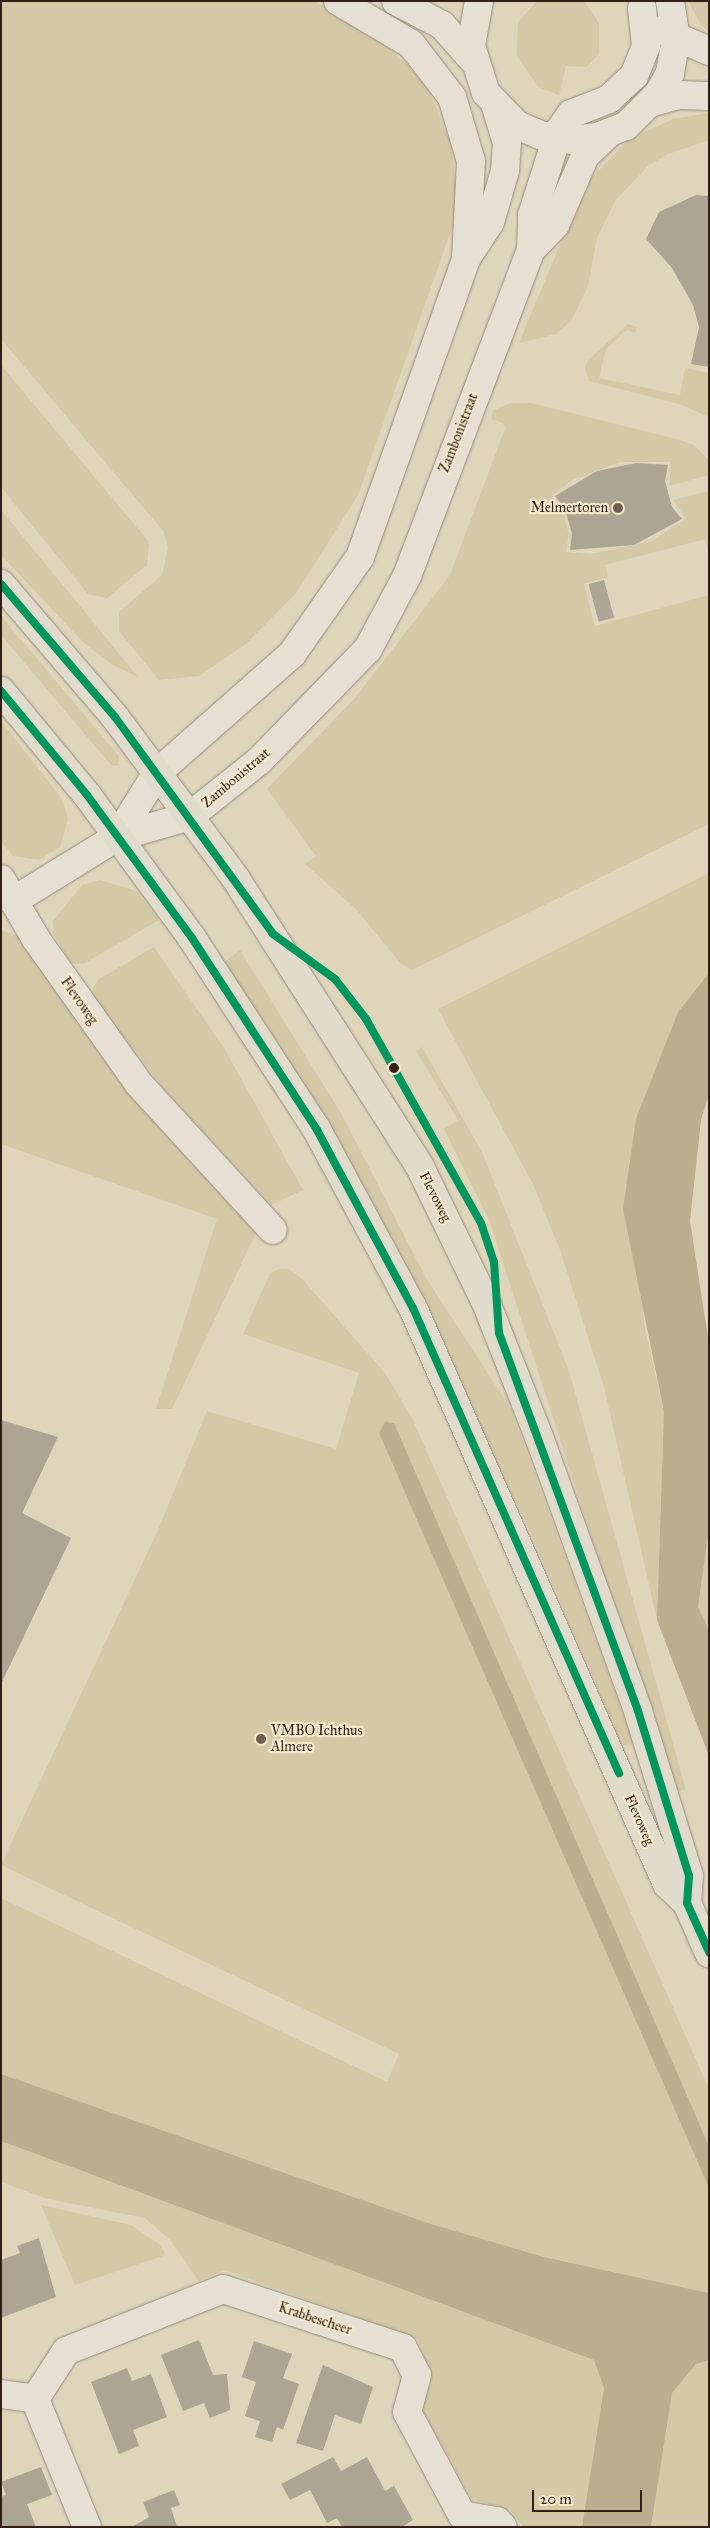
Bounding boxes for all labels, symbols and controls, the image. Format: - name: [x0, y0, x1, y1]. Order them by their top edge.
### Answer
- street label: Zambonistraat: [436, 391, 482, 475]
- place label: Melmertoren: [531, 500, 608, 516]
- marker: Melmertoren: [612, 502, 624, 514]
- street label: Zambonistraat: [198, 745, 274, 811]
- street label: Flevoweg: [57, 974, 101, 1028]
- unlabelled marker: [389, 1063, 399, 1073]
- street label: Flevoweg: [415, 1169, 455, 1225]
- place label: VMBO Ichthus Almere: [271, 1723, 363, 1755]
- marker: VMBO Ichthus Almere: [255, 1733, 267, 1745]
- street label: Flevoweg: [620, 1792, 658, 1848]
- street label: Krabbescheer: [276, 2299, 354, 2339]
- scale bar: [535, 2480, 645, 2512]
- text: 20 m: [540, 2490, 572, 2508]

